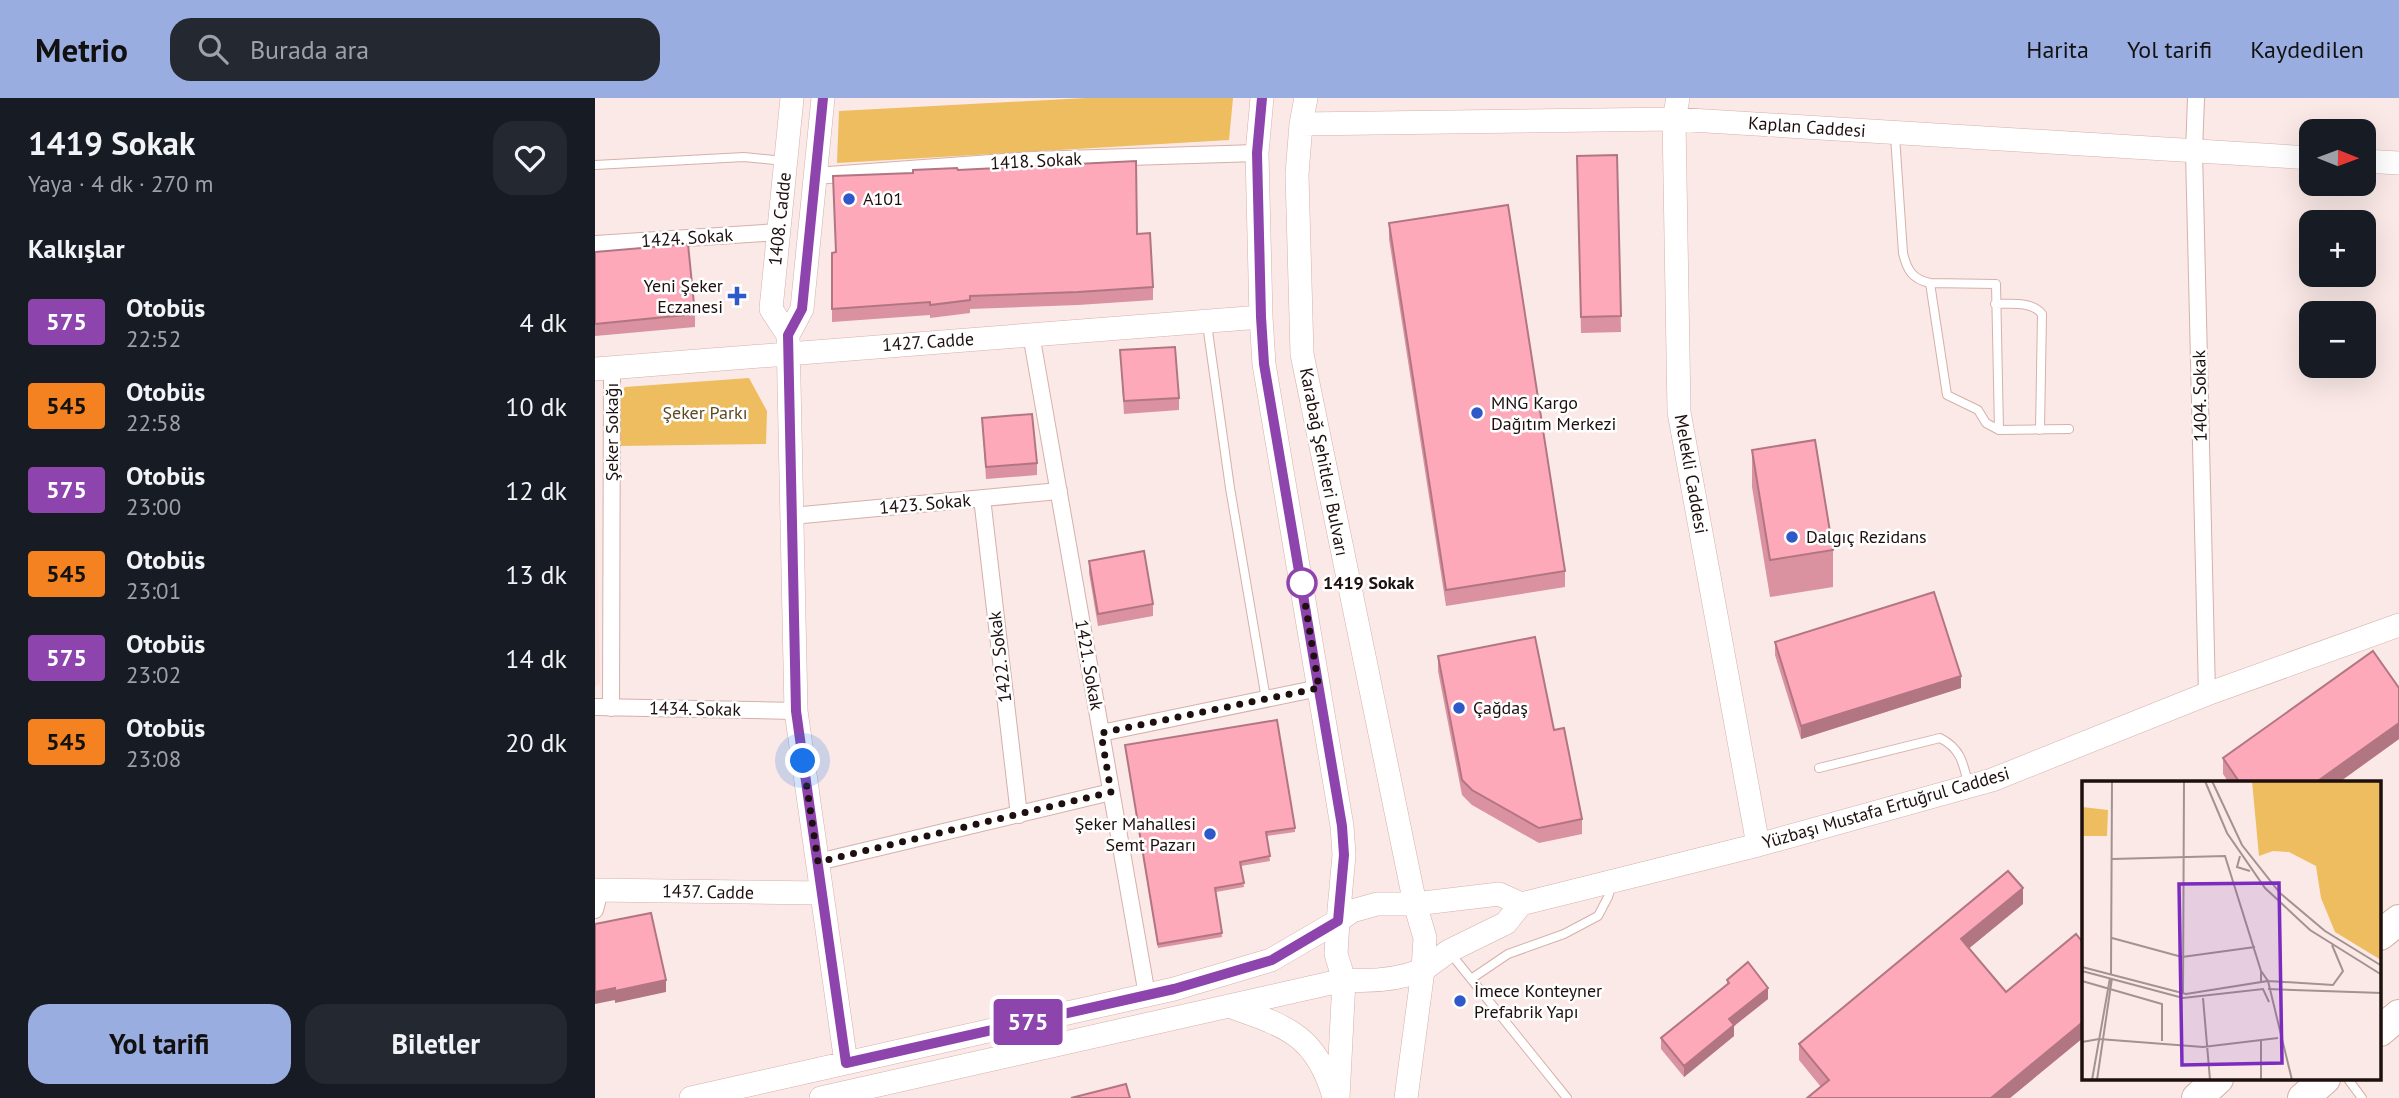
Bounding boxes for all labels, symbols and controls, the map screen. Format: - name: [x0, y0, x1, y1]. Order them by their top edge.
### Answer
- search box: [170, 18, 660, 81]
- text: Metrio: [35, 28, 128, 71]
- icon: search: [194, 30, 232, 68]
- text: Burada ara: [250, 33, 369, 66]
- text: Harita: [2026, 34, 2089, 65]
- text: Yol tarifi: [2127, 34, 2212, 65]
- text: Kaydedilen: [2250, 34, 2364, 65]
- street label: Kaplan Caddesi: [1747, 111, 1867, 142]
- north arrow: [2299, 119, 2377, 196]
- map controls: [2299, 119, 2376, 378]
- text: 1419 Sokak: [28, 121, 195, 164]
- button: heart: [493, 121, 567, 195]
- street label: 1418. Sokak: [989, 147, 1083, 174]
- text: Yaya · 4 dk · 270 m: [28, 169, 213, 198]
- street label: 1408. Cadde: [763, 171, 796, 267]
- place label: A101: [863, 187, 903, 210]
- marker: A101: [841, 191, 857, 207]
- button: +: [2299, 210, 2376, 287]
- street label: 1424. Sokak: [640, 223, 734, 252]
- text: Kalkışlar: [28, 232, 125, 265]
- place label: Yeni Şeker Eczanesi: [643, 274, 723, 318]
- marker: Yeni Şeker Eczanesi: [729, 288, 745, 304]
- text: Otobüs: [126, 291, 205, 324]
- button: −: [2299, 301, 2376, 378]
- text: 575: [46, 306, 87, 337]
- text: 4 dk: [519, 306, 567, 339]
- text: 22:52: [126, 324, 181, 353]
- street label: 1427. Cadde: [881, 327, 975, 356]
- street label: 1404. Sokak: [2187, 350, 2212, 442]
- street label: Karabağ Şehitleri Bulvarı: [1295, 366, 1354, 558]
- text: Otobüs: [126, 375, 205, 408]
- street label: Şeker Sokağı: [600, 383, 623, 481]
- text: 545: [46, 390, 87, 421]
- text: 10 dk: [505, 390, 567, 423]
- place label: MNG Kargo Dağıtım Merkezi: [1491, 391, 1616, 435]
- park label: Şeker Parkı: [662, 401, 748, 424]
- marker: MNG Kargo Dağıtım Merkezi: [1469, 405, 1485, 421]
- text: 22:58: [126, 408, 181, 437]
- street label: Melekli Caddesi: [1670, 412, 1713, 536]
- text: Otobüs: [126, 459, 205, 492]
- text: 575: [46, 474, 87, 505]
- text: 12 dk: [505, 474, 567, 507]
- street label: 1423. Sokak: [878, 488, 972, 519]
- text: 23:00: [126, 492, 181, 521]
- place label: Dalgıç Rezidans: [1806, 525, 1927, 548]
- marker: Dalgıç Rezidans: [1784, 529, 1800, 545]
- text: Otobüs: [126, 543, 205, 576]
- text: 545: [46, 558, 87, 589]
- text: 13 dk: [505, 558, 567, 591]
- marker: 1419 Sokak: [1287, 568, 1317, 598]
- place label: 1419 Sokak: [1323, 571, 1414, 594]
- text: 23:01: [126, 576, 181, 605]
- street label: 1422. Sokak: [982, 610, 1017, 704]
- street label: 1421. Sokak: [1070, 618, 1109, 713]
- text: Otobüs: [126, 627, 205, 660]
- text: 575: [46, 642, 87, 673]
- text: 14 dk: [505, 642, 567, 675]
- text: 23:02: [126, 660, 181, 689]
- street label: 1434. Sokak: [649, 696, 742, 721]
- place label: Çağdaş: [1473, 696, 1528, 719]
- marker: Çağdaş: [1451, 700, 1467, 716]
- text: Otobüs: [126, 711, 205, 744]
- text: 545: [46, 726, 87, 757]
- text: 20 dk: [505, 726, 567, 759]
- your location: [785, 743, 820, 778]
- text: 23:08: [126, 744, 181, 773]
- street label: Yüzbaşı Mustafa Ertuğrul Caddesi: [1760, 761, 2012, 854]
- inset map: [2082, 781, 2381, 1080]
- place label: Şeker Mahallesi Semt Pazarı: [1075, 812, 1196, 856]
- marker: Şeker Mahallesi Semt Pazarı: [1202, 826, 1218, 842]
- street label: 1437. Cadde: [662, 879, 754, 904]
- place label: İmece Konteyner Prefabrik Yapı: [1474, 979, 1602, 1023]
- marker: İmece Konteyner Prefabrik Yapı: [1452, 993, 1468, 1009]
- line badge: 575: [988, 999, 1068, 1045]
- button: Yol tarifi: [28, 1004, 291, 1084]
- button: Biletler: [305, 1004, 567, 1084]
- text: 575: [1008, 1006, 1048, 1037]

